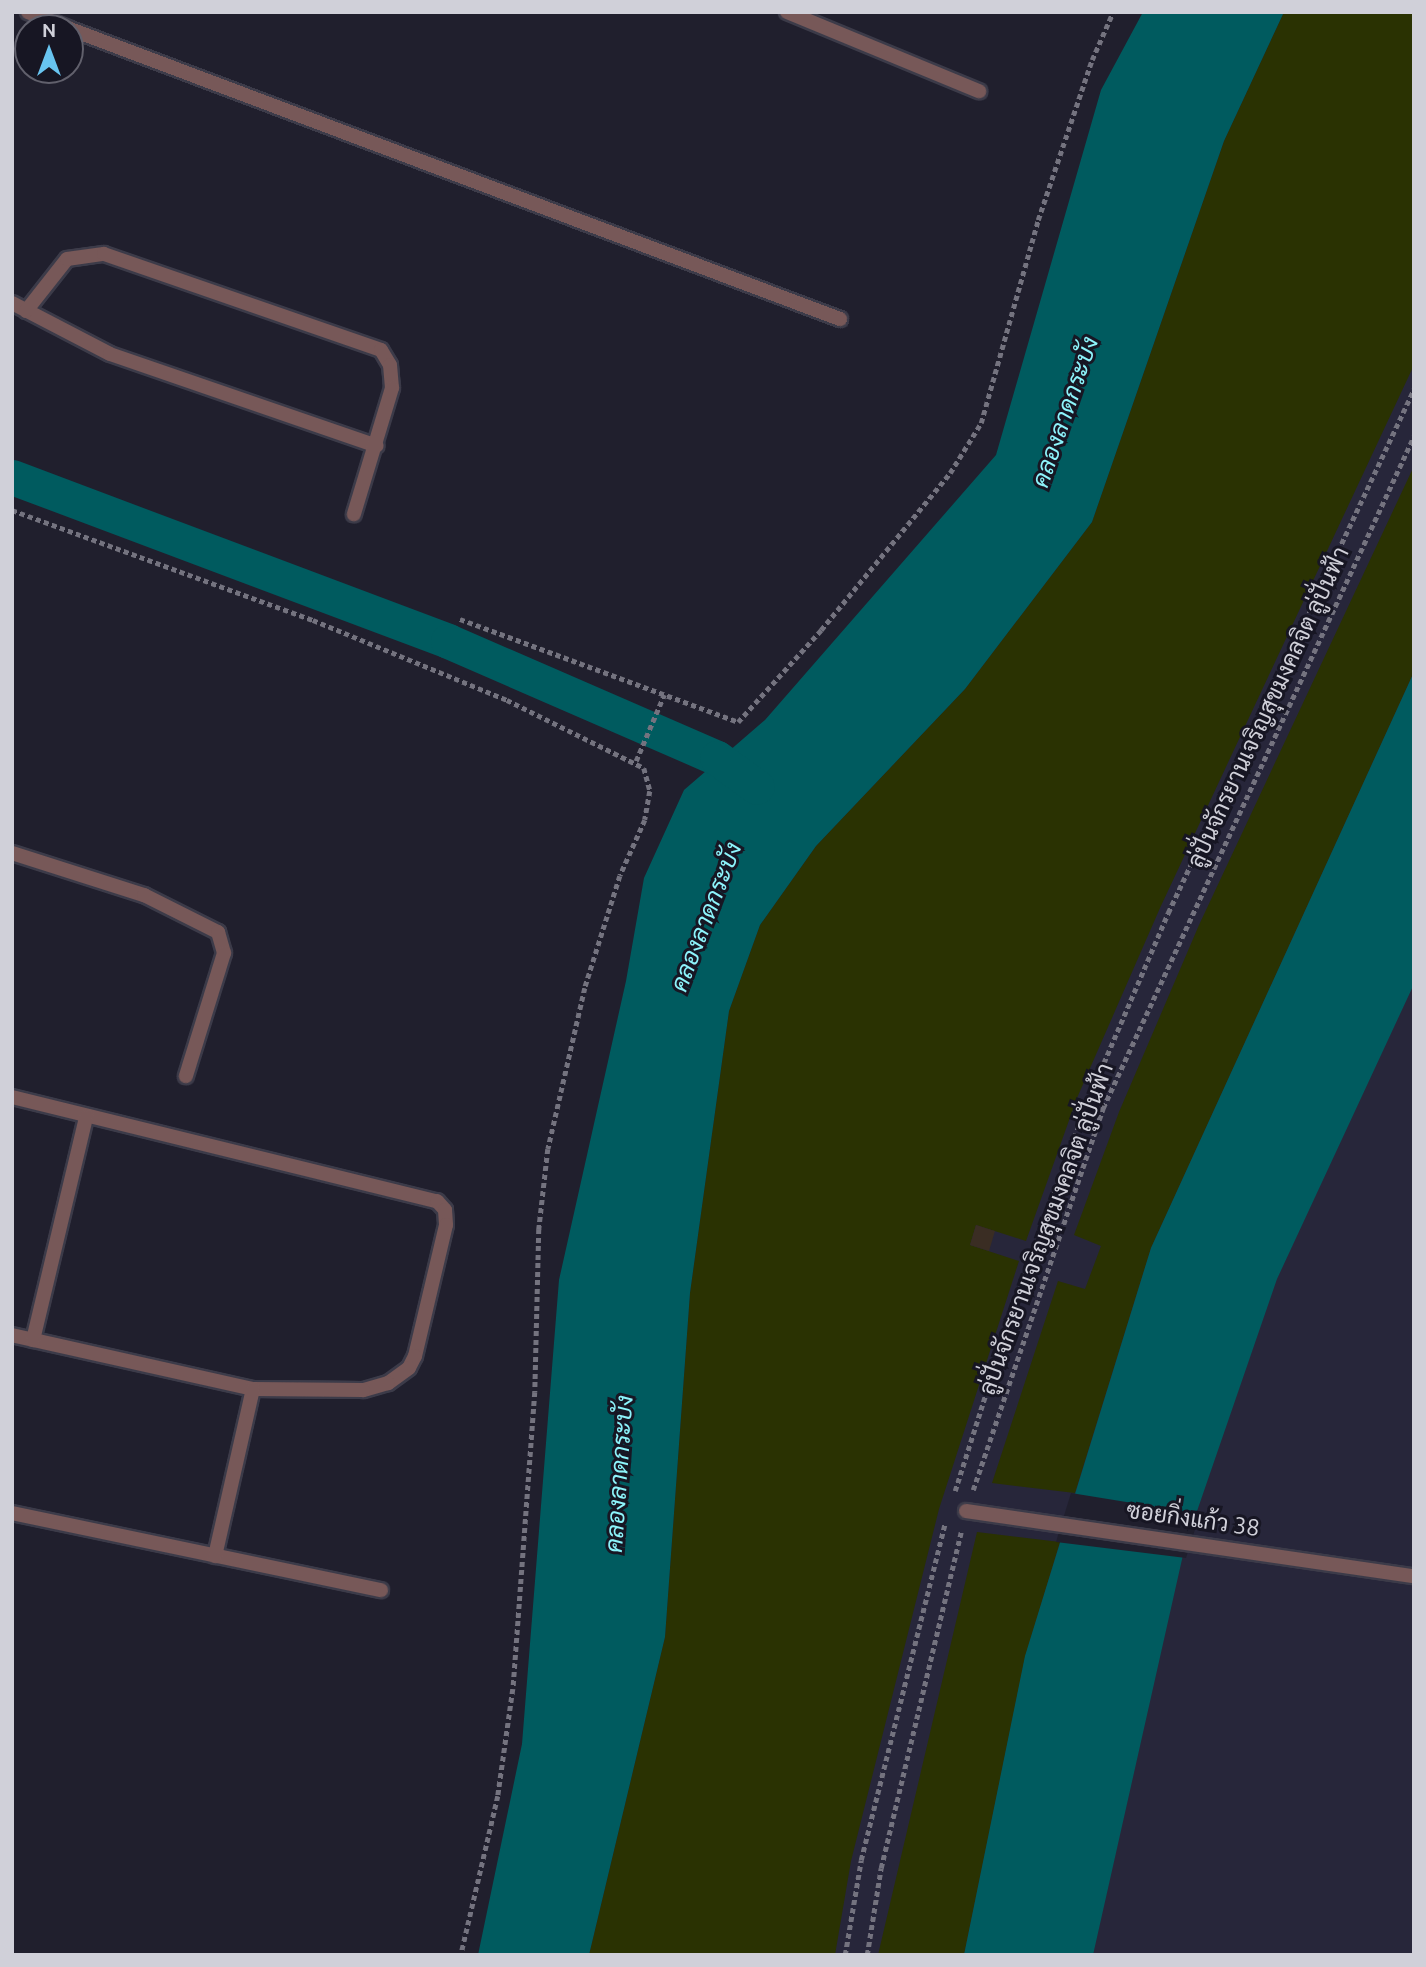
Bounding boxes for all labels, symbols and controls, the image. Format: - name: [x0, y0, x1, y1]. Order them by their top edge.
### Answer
- north arrow: [14, 14, 84, 84]
- text: N: [42, 19, 56, 41]
- water label: คลองลาดกระบัง: [1026, 333, 1104, 491]
- street label: ลู่ปั่นจักรยานเจริญสุขมงคลจิต ลู่ปั่นฟ้า: [1181, 542, 1355, 872]
- water label: คลองลาดกระบัง: [664, 838, 748, 996]
- street label: ลู่ปั่นจักรยานเจริญสุขมงคลจิต ลู่ปั่นฟ้า: [973, 1059, 1119, 1399]
- water label: คลองลาดกระบัง: [599, 1394, 639, 1554]
- street label: ซอยกิ่งแก้ว 38: [1125, 1496, 1261, 1542]

